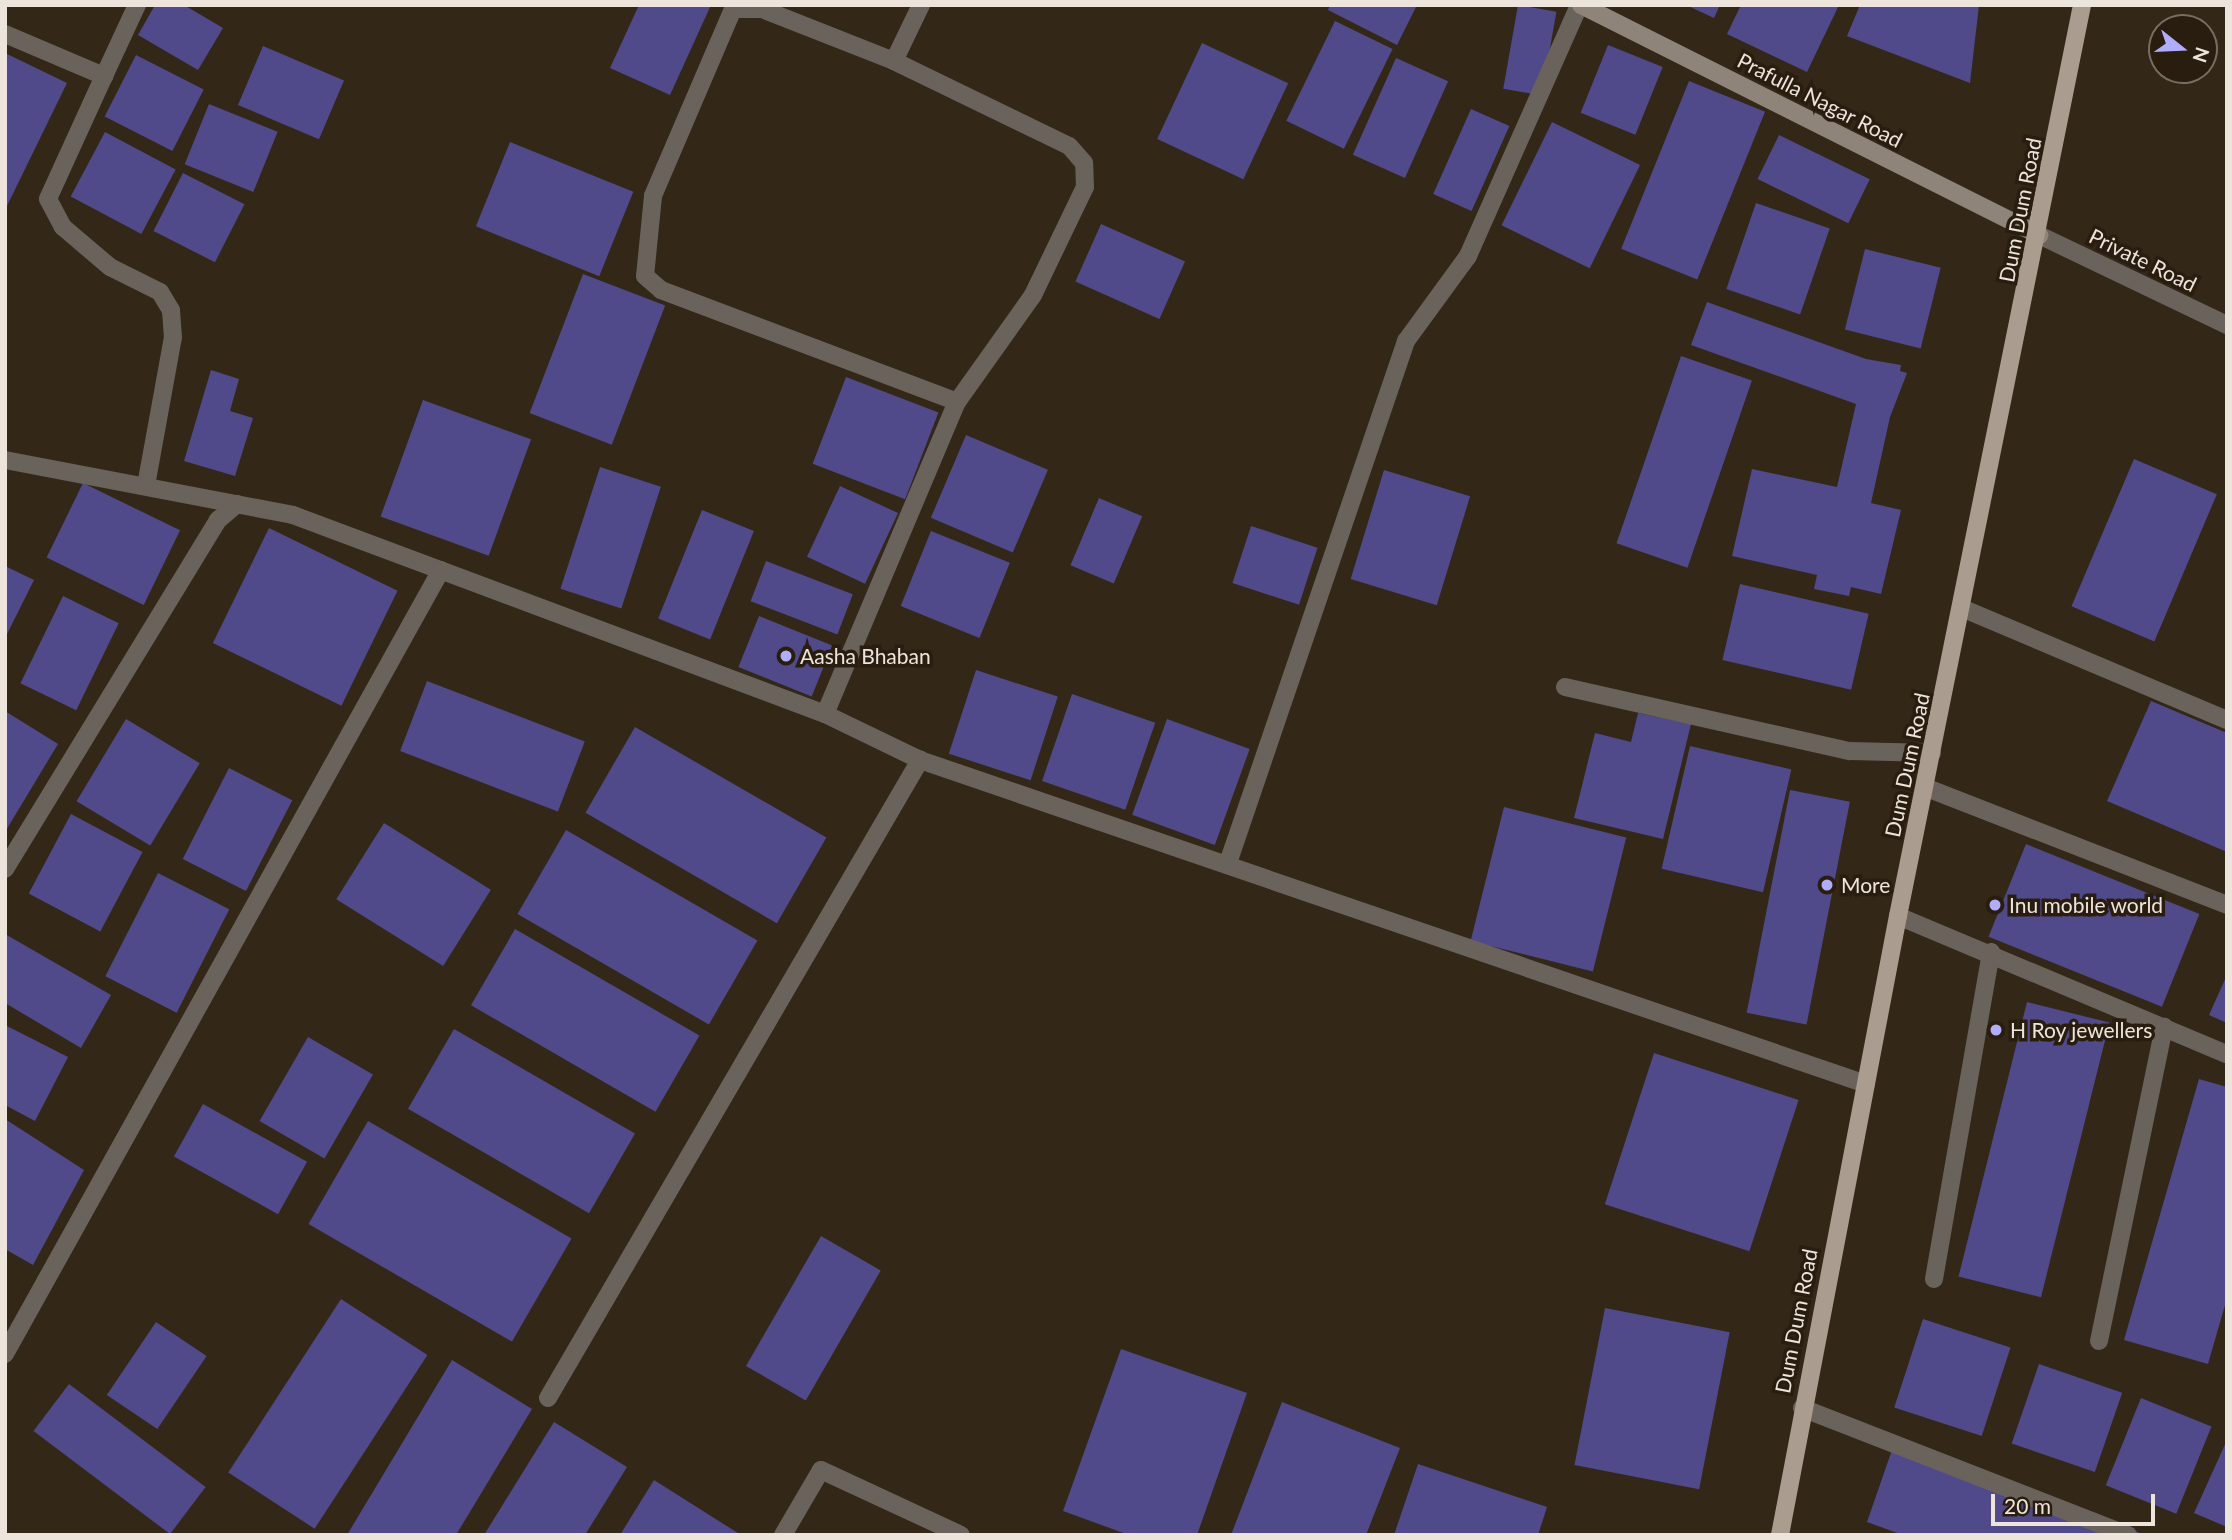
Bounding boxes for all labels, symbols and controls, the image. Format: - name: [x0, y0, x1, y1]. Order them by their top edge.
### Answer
- north arrow: [2148, 14, 2218, 84]
- text: N: [2188, 45, 2215, 66]
- street label: Prafulla Nagar Road: [1733, 47, 1907, 153]
- street label: Dum Dum Road: [1994, 135, 2046, 285]
- street label: Private Road: [2085, 223, 2201, 297]
- place label: Aasha Bhaban: [800, 643, 931, 669]
- marker: Aasha Bhaban: [778, 648, 794, 664]
- street label: Dum Dum Road: [1879, 691, 1935, 839]
- place label: More: [1841, 872, 1890, 898]
- marker: More: [1819, 877, 1835, 893]
- place label: Inu mobile world: [2009, 892, 2164, 918]
- marker: Inu mobile world: [1987, 897, 2003, 913]
- place label: H Roy jewellers: [2010, 1017, 2153, 1043]
- marker: H Roy jewellers: [1988, 1022, 2004, 1038]
- street label: Dum Dum Road: [1770, 1246, 1822, 1396]
- scale bar: [1994, 1480, 2158, 1524]
- text: 20 m: [2004, 1493, 2051, 1518]

